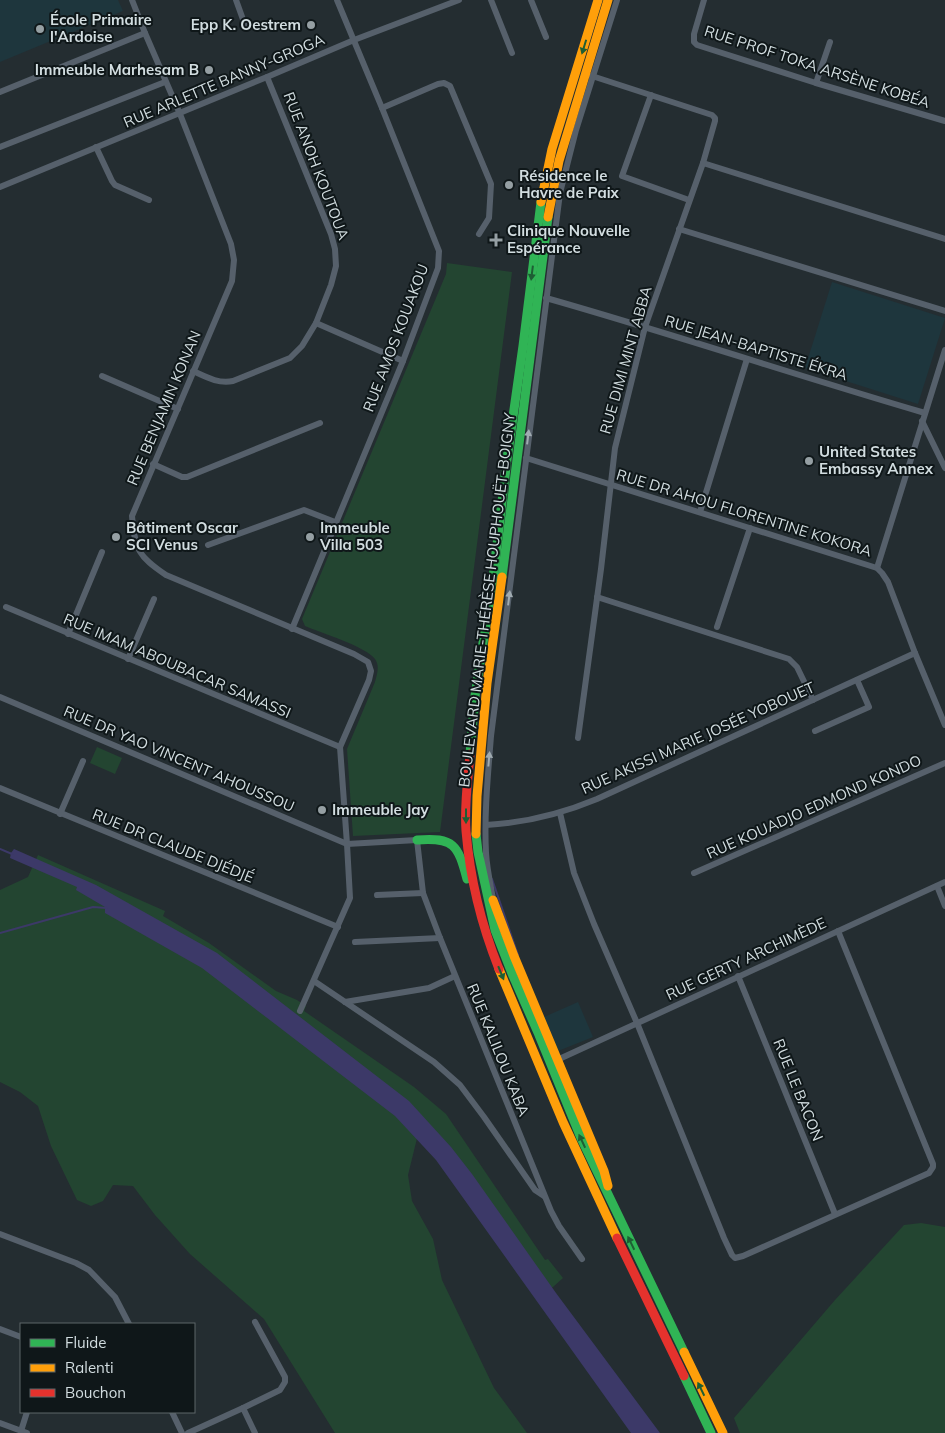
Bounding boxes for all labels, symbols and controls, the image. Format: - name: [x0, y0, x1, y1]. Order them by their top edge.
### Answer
- place label: École Primaire l'Ardoise: [50, 10, 152, 46]
- place label: Epp K. Oestrem: [191, 15, 301, 34]
- marker: Epp K. Oestrem: [305, 19, 317, 31]
- street label: RUE PROF TOKA ARSÈNE KOBÉA: [702, 21, 932, 112]
- marker: École Primaire l'Ardoise: [34, 23, 46, 35]
- street label: RUE ARLETTE BANNY-GROGA: [120, 30, 327, 132]
- one-way arrow: [579, 39, 587, 54]
- place label: Immeuble Marhesam B: [35, 60, 199, 79]
- marker: Immeuble Marhesam B: [203, 64, 215, 76]
- street label: RUE ANOH KOUTOUA: [280, 89, 353, 242]
- place label: Résidence le Havre de Paix: [519, 166, 620, 202]
- marker: Résidence le Havre de Paix: [503, 179, 515, 191]
- place label: Clinique Nouvelle Espérance: [507, 221, 630, 257]
- marker: Clinique Nouvelle Espérance: [489, 233, 503, 247]
- street label: RUE AMOS KOUAKOU: [359, 261, 433, 414]
- one-way arrow: [528, 265, 536, 281]
- street label: RUE DIMI MINT ABBA: [595, 284, 656, 436]
- street label: RUE JEAN-BAPTISTE ÉKRA: [662, 311, 850, 384]
- street label: RUE BENJAMIN KONAN: [122, 328, 205, 488]
- street label: BOULEVARD MARIE-THÉRÈSE HOUPHOUËT-BOIGNY: [454, 411, 519, 788]
- one-way arrow: [525, 428, 533, 444]
- place label: United States Embassy Annex: [819, 442, 934, 478]
- marker: United States Embassy Annex: [803, 455, 815, 467]
- street label: RUE DR AHOU FLORENTINE KOKORA: [614, 465, 874, 560]
- place label: Bâtiment Oscar SCI Venus: [126, 518, 238, 554]
- place label: Immeuble Villa 503: [319, 518, 390, 554]
- marker: Bâtiment Oscar SCI Venus: [110, 531, 122, 543]
- marker: Immeuble Villa 503: [304, 531, 316, 543]
- one-way arrow: [505, 590, 513, 606]
- street label: RUE IMAM ABOUBACAR SAMASSI: [61, 609, 294, 722]
- street label: RUE AKISSI MARIE JOSÉE YOBOUET: [578, 677, 818, 798]
- street label: RUE DR YAO VINCENT AHOUSSOU: [61, 701, 298, 816]
- street label: RUE KOUADJO EDMOND KONDO: [703, 750, 924, 863]
- one-way arrow: [486, 751, 494, 767]
- place label: Immeuble Jay: [332, 800, 430, 819]
- street label: RUE DR CLAUDE DJÉDJÉ: [90, 804, 257, 887]
- marker: Immeuble Jay: [316, 804, 328, 816]
- one-way arrow: [462, 808, 470, 824]
- street label: RUE GERTY ARCHIMÈDE: [663, 913, 829, 1004]
- one-way arrow: [498, 966, 506, 980]
- street label: RUE KALILOU KABA: [463, 981, 534, 1119]
- street label: RUE LE BACON: [769, 1036, 828, 1144]
- one-way arrow: [578, 1134, 586, 1148]
- one-way arrow: [627, 1236, 635, 1250]
- legend: [20, 1323, 195, 1413]
- text: Fluide: [65, 1333, 106, 1352]
- text: Ralenti: [65, 1358, 114, 1377]
- one-way arrow: [697, 1382, 705, 1396]
- text: Bouchon: [65, 1383, 126, 1402]

